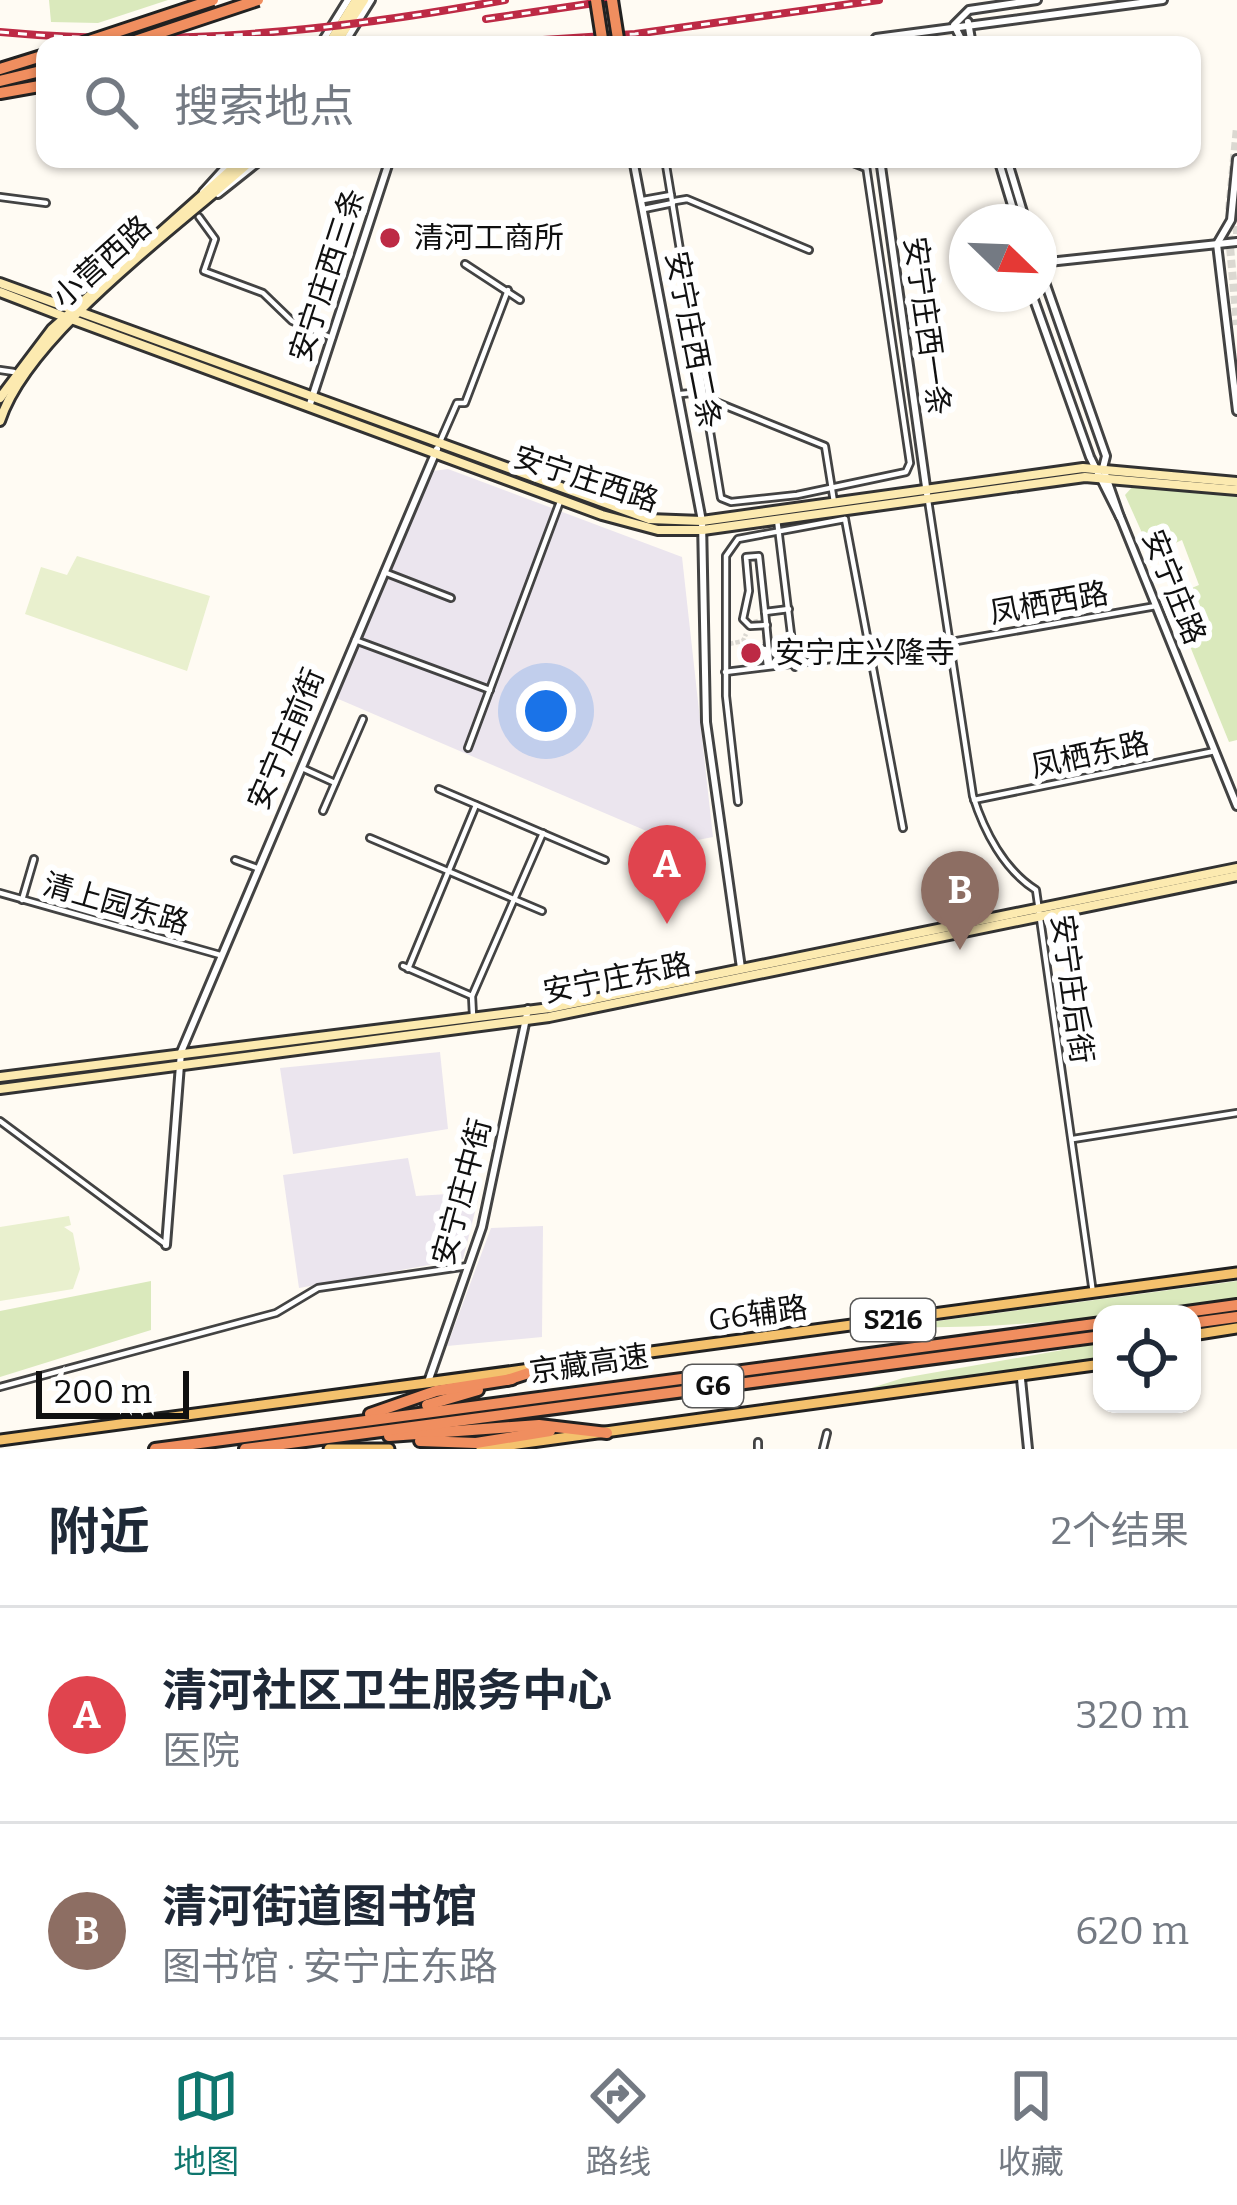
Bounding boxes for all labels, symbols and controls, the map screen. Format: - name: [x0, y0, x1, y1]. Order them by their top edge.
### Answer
- search box: [36, 36, 1201, 168]
- icon: search: [78, 69, 144, 135]
- text: 搜索地点: [174, 80, 354, 134]
- street label: 安宁庄西三条: [282, 184, 372, 366]
- north arrow: [949, 204, 1057, 312]
- street label: 小营西路: [45, 208, 159, 316]
- place label: 清河工商所: [414, 220, 564, 256]
- marker: 清河工商所: [377, 225, 403, 251]
- street label: 安宁庄西一条: [897, 234, 957, 418]
- street label: 安宁庄西二条: [658, 248, 728, 432]
- street label: 安宁庄西路: [509, 439, 663, 519]
- street label: 安宁庄路: [1135, 525, 1213, 649]
- street label: 凤栖西路: [987, 575, 1111, 631]
- place label: 安宁庄兴隆寺: [775, 635, 955, 671]
- marker: 安宁庄兴隆寺: [738, 640, 764, 666]
- street label: 安宁庄前街: [240, 663, 332, 815]
- your location: [516, 681, 576, 741]
- street label: 凤栖东路: [1028, 725, 1152, 785]
- pin: A: [628, 825, 706, 924]
- pin: B: [921, 851, 999, 950]
- street label: 清上园东路: [39, 866, 193, 942]
- street label: 安宁庄后街: [1044, 912, 1100, 1066]
- street label: 安宁庄东路: [540, 946, 694, 1010]
- street label: 安宁庄中街: [425, 1115, 499, 1269]
- street label: G6辅路: [706, 1289, 810, 1339]
- road number: S216: [851, 1299, 935, 1341]
- map controls: [1093, 1305, 1201, 1413]
- button: locate: [1093, 1305, 1201, 1413]
- street label: 京藏高速: [527, 1338, 651, 1390]
- scale bar: [36, 1365, 189, 1418]
- road number: G6: [683, 1365, 743, 1407]
- text: 200 m: [54, 1372, 152, 1412]
- text: 附近: [48, 1501, 150, 1563]
- text: 2个结果: [1051, 1508, 1189, 1554]
- text: 清河社区卫生服务中心: [162, 1664, 612, 1718]
- text: A: [73, 1692, 101, 1738]
- text: 320 m: [1076, 1692, 1189, 1738]
- text: 医院: [162, 1728, 240, 1774]
- text: 清河街道图书馆: [162, 1880, 477, 1934]
- text: B: [74, 1908, 100, 1954]
- text: 620 m: [1075, 1908, 1189, 1954]
- text: 图书馆 · 安宁庄东路: [162, 1944, 498, 1990]
- tab: 地图: [173, 2063, 239, 2183]
- tab: 路线: [585, 2063, 651, 2183]
- tab: 收藏: [998, 2063, 1064, 2183]

